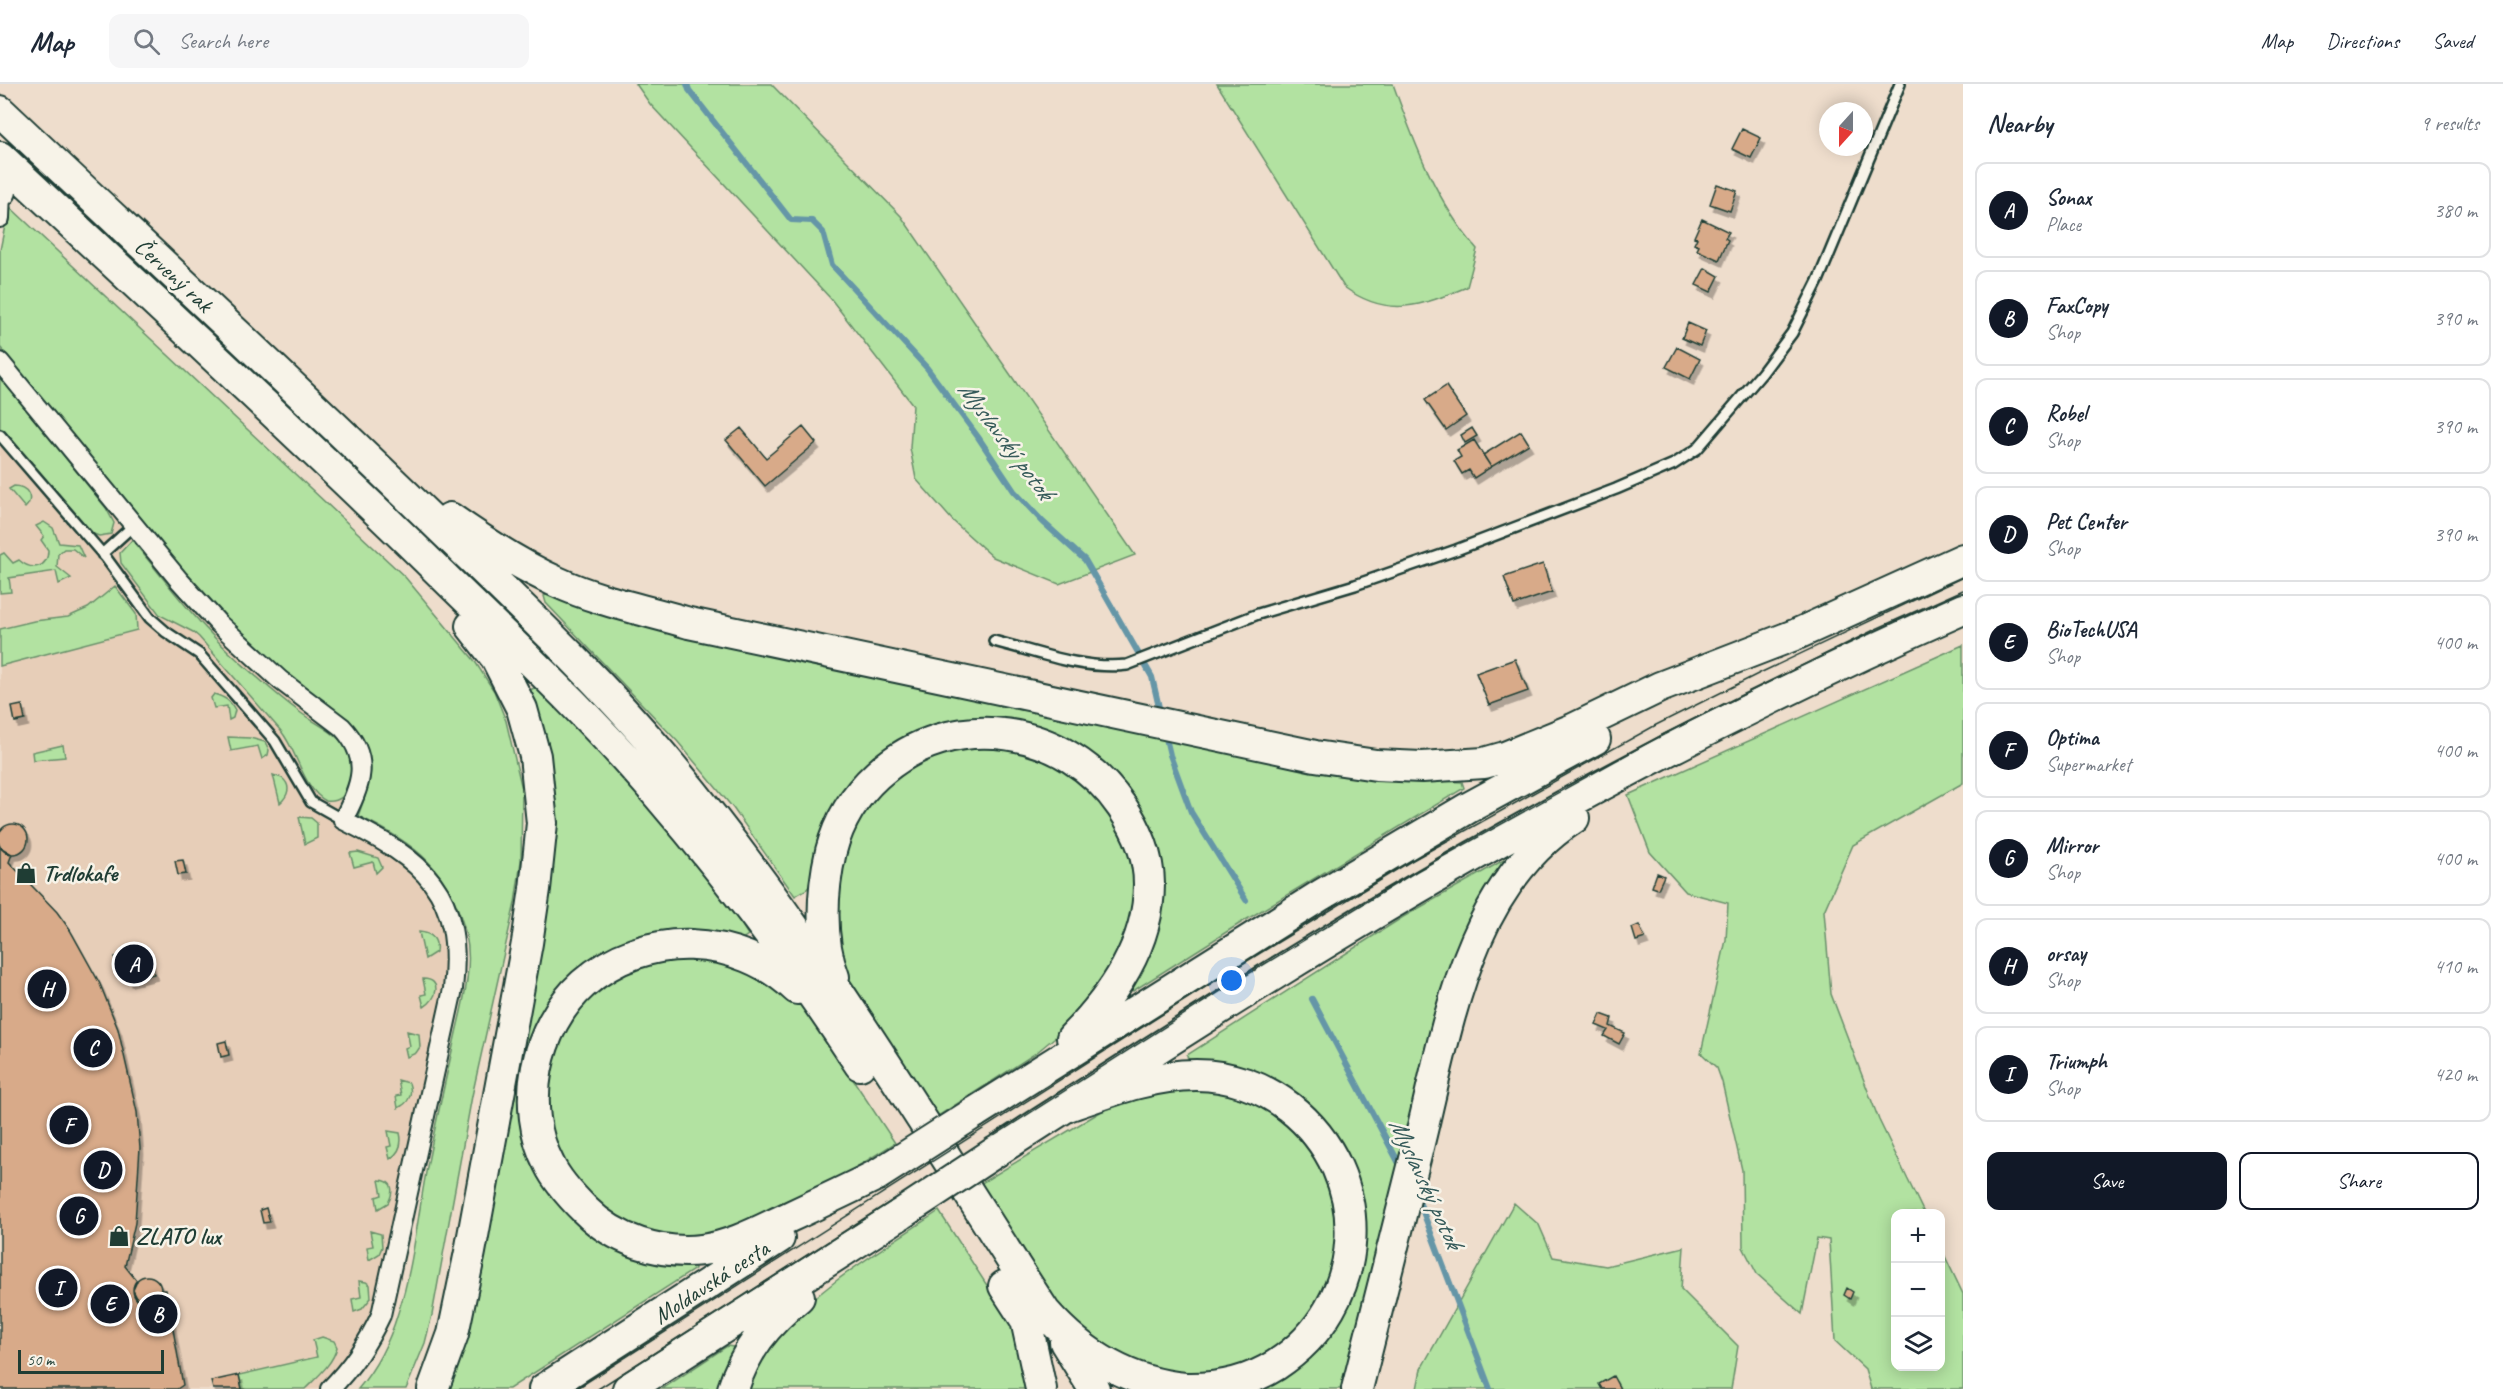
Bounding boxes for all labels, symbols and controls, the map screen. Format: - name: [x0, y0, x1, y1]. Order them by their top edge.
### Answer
- search box: [109, 14, 529, 68]
- text: Map: [30, 24, 73, 59]
- icon: search: [130, 25, 163, 58]
- text: Search here: [178, 27, 268, 55]
- text: Map: [2261, 28, 2293, 54]
- text: Directions: [2326, 28, 2399, 54]
- text: Saved: [2432, 28, 2473, 54]
- north arrow: [1819, 102, 1873, 156]
- text: Nearby: [1987, 107, 2052, 140]
- text: 9 results: [2420, 111, 2479, 136]
- text: Sonax: [2046, 184, 2091, 212]
- text: A: [2003, 198, 2014, 223]
- text: 380 m: [2434, 198, 2477, 223]
- text: Place: [2046, 212, 2081, 237]
- street label: Červený rak: [129, 231, 221, 320]
- text: FaxCopy: [2046, 292, 2108, 320]
- text: B: [2003, 306, 2014, 331]
- text: 390 m: [2434, 306, 2477, 331]
- text: Shop: [2046, 320, 2080, 345]
- water label: Myslavský potok: [951, 374, 1065, 510]
- text: Robel: [2046, 400, 2087, 428]
- text: C: [2004, 414, 2013, 439]
- text: 390 m: [2434, 414, 2477, 439]
- text: Shop: [2046, 428, 2080, 453]
- text: Pet Center: [2046, 508, 2127, 536]
- text: D: [2003, 522, 2014, 547]
- text: 390 m: [2434, 522, 2477, 547]
- text: Shop: [2046, 536, 2080, 561]
- text: BioTechUSA: [2046, 616, 2136, 644]
- text: E: [2003, 630, 2014, 655]
- text: 400 m: [2434, 630, 2477, 655]
- text: Shop: [2046, 644, 2080, 669]
- text: Optima: [2046, 724, 2099, 752]
- text: F: [2004, 738, 2013, 763]
- text: 400 m: [2434, 738, 2477, 763]
- text: Supermarket: [2046, 752, 2131, 777]
- text: Mirror: [2046, 832, 2098, 860]
- text: G: [2004, 846, 2013, 871]
- text: 400 m: [2434, 846, 2477, 871]
- place label: Trdlokafe: [43, 858, 119, 888]
- text: Shop: [2046, 860, 2080, 885]
- shop icon: Trdlokafe: [14, 861, 38, 885]
- text: orsay: [2046, 940, 2086, 968]
- pin: A: [114, 942, 154, 986]
- text: H: [2003, 954, 2014, 979]
- text: 410 m: [2434, 954, 2477, 979]
- pin: H: [28, 966, 66, 1012]
- your location: [1217, 966, 1246, 995]
- text: Shop: [2046, 968, 2080, 993]
- pin: C: [74, 1026, 112, 1070]
- text: Triumph: [2046, 1048, 2107, 1076]
- text: I: [2004, 1062, 2013, 1087]
- text: 420 m: [2434, 1062, 2477, 1087]
- text: Shop: [2046, 1076, 2080, 1101]
- pin: F: [50, 1102, 88, 1148]
- water label: Myslavský potok: [1381, 1113, 1473, 1258]
- pin: D: [84, 1148, 122, 1192]
- button: Save: [1987, 1152, 2227, 1210]
- button: Share: [2239, 1152, 2479, 1210]
- pin: G: [60, 1194, 98, 1238]
- map controls: [1891, 1209, 1945, 1371]
- button: +: [1891, 1209, 1945, 1263]
- place label: ZLATO lux: [136, 1221, 224, 1251]
- shop icon: ZLATO lux: [107, 1224, 131, 1248]
- street label: Moldavská cesta: [647, 1233, 776, 1331]
- button: −: [1891, 1263, 1945, 1317]
- pin: I: [38, 1266, 78, 1310]
- pin: E: [90, 1282, 130, 1326]
- pin: B: [138, 1292, 178, 1336]
- button: layers: [1891, 1317, 1945, 1371]
- scale bar: [18, 1347, 164, 1374]
- text: 50 m: [27, 1350, 54, 1370]

